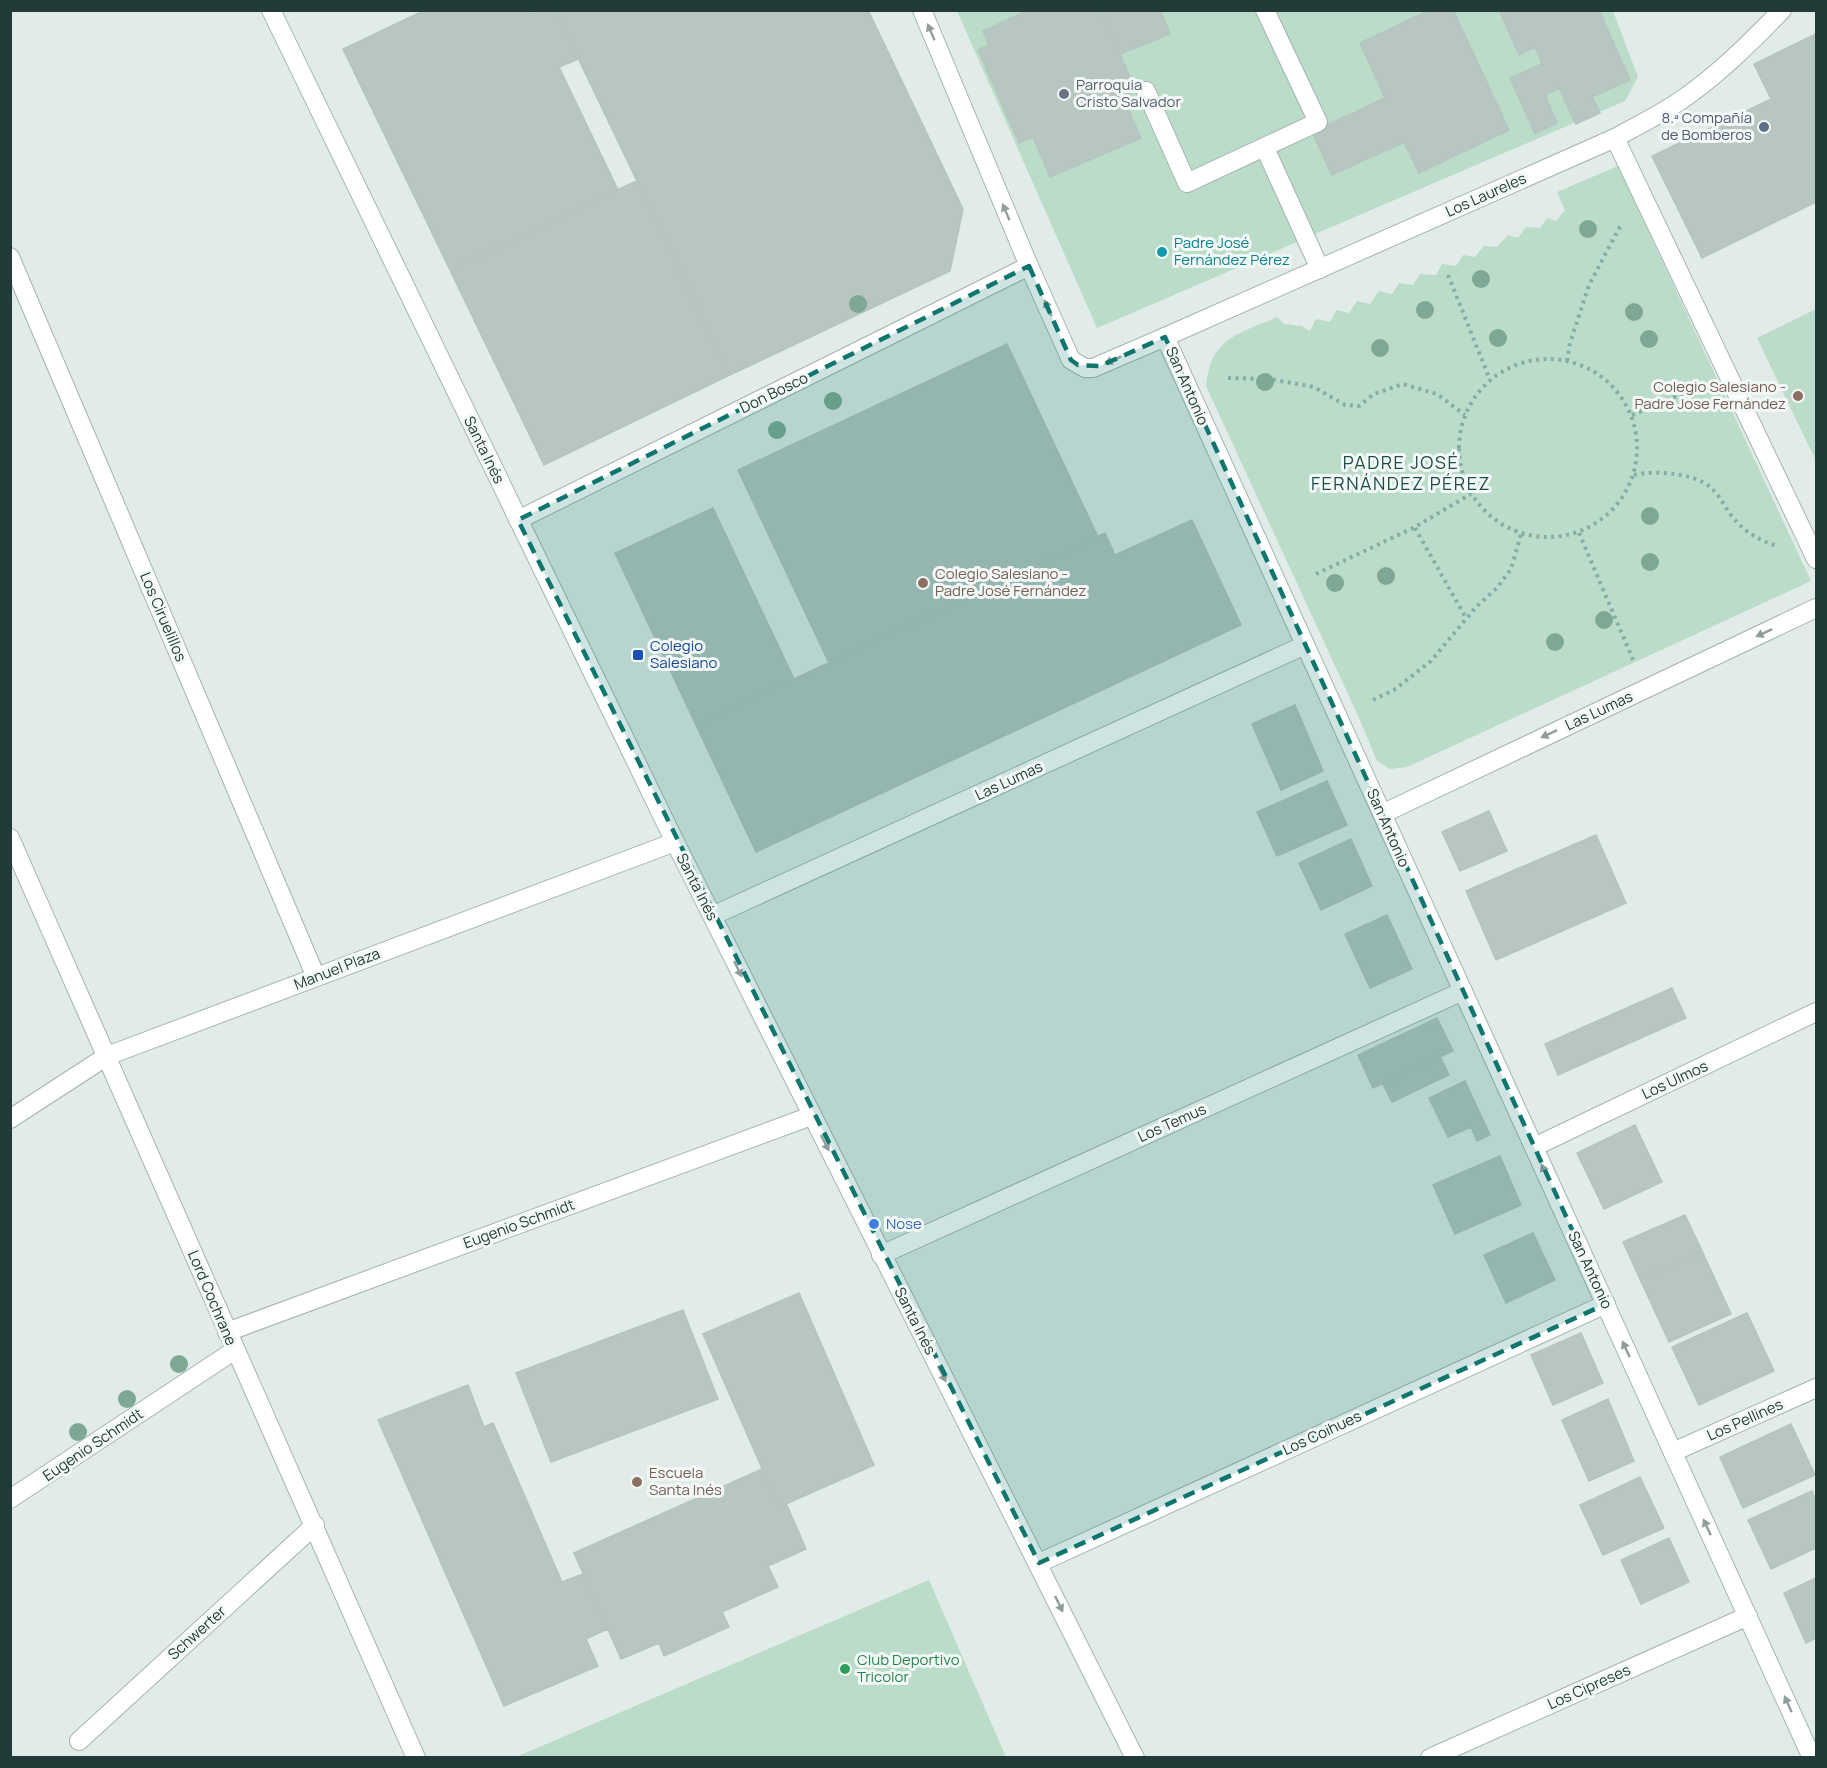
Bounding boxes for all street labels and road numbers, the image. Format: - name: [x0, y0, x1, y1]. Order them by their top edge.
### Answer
- street label: Los Laureles: [1442, 167, 1530, 222]
- street label: San Antonio: [1161, 343, 1214, 428]
- street label: Don Bosco: [736, 367, 812, 418]
- street label: Santa Inés: [459, 412, 510, 487]
- street label: Los Ciruelillos: [135, 569, 192, 665]
- street label: Las Lumas: [1562, 686, 1636, 735]
- street label: Las Lumas: [972, 756, 1046, 805]
- street label: San Antonio: [1362, 785, 1415, 870]
- street label: Santa Inés: [672, 850, 723, 924]
- street label: Manuel Plaza: [291, 942, 383, 995]
- street label: Los Ulmos: [1638, 1055, 1711, 1104]
- street label: Los Temus: [1134, 1098, 1210, 1147]
- street label: Eugenio Schmidt: [460, 1194, 577, 1253]
- street label: San Antonio: [1563, 1227, 1618, 1312]
- street label: Lord Cochrane: [183, 1247, 242, 1349]
- street label: Santa Inés: [890, 1284, 941, 1358]
- street label: Los Pellines: [1703, 1393, 1786, 1446]
- street label: Eugenio Schmidt: [38, 1403, 147, 1486]
- street label: Los Coihues: [1279, 1405, 1365, 1460]
- street label: Schwerter: [163, 1600, 231, 1664]
- street label: Los Cipreses: [1544, 1659, 1634, 1714]

